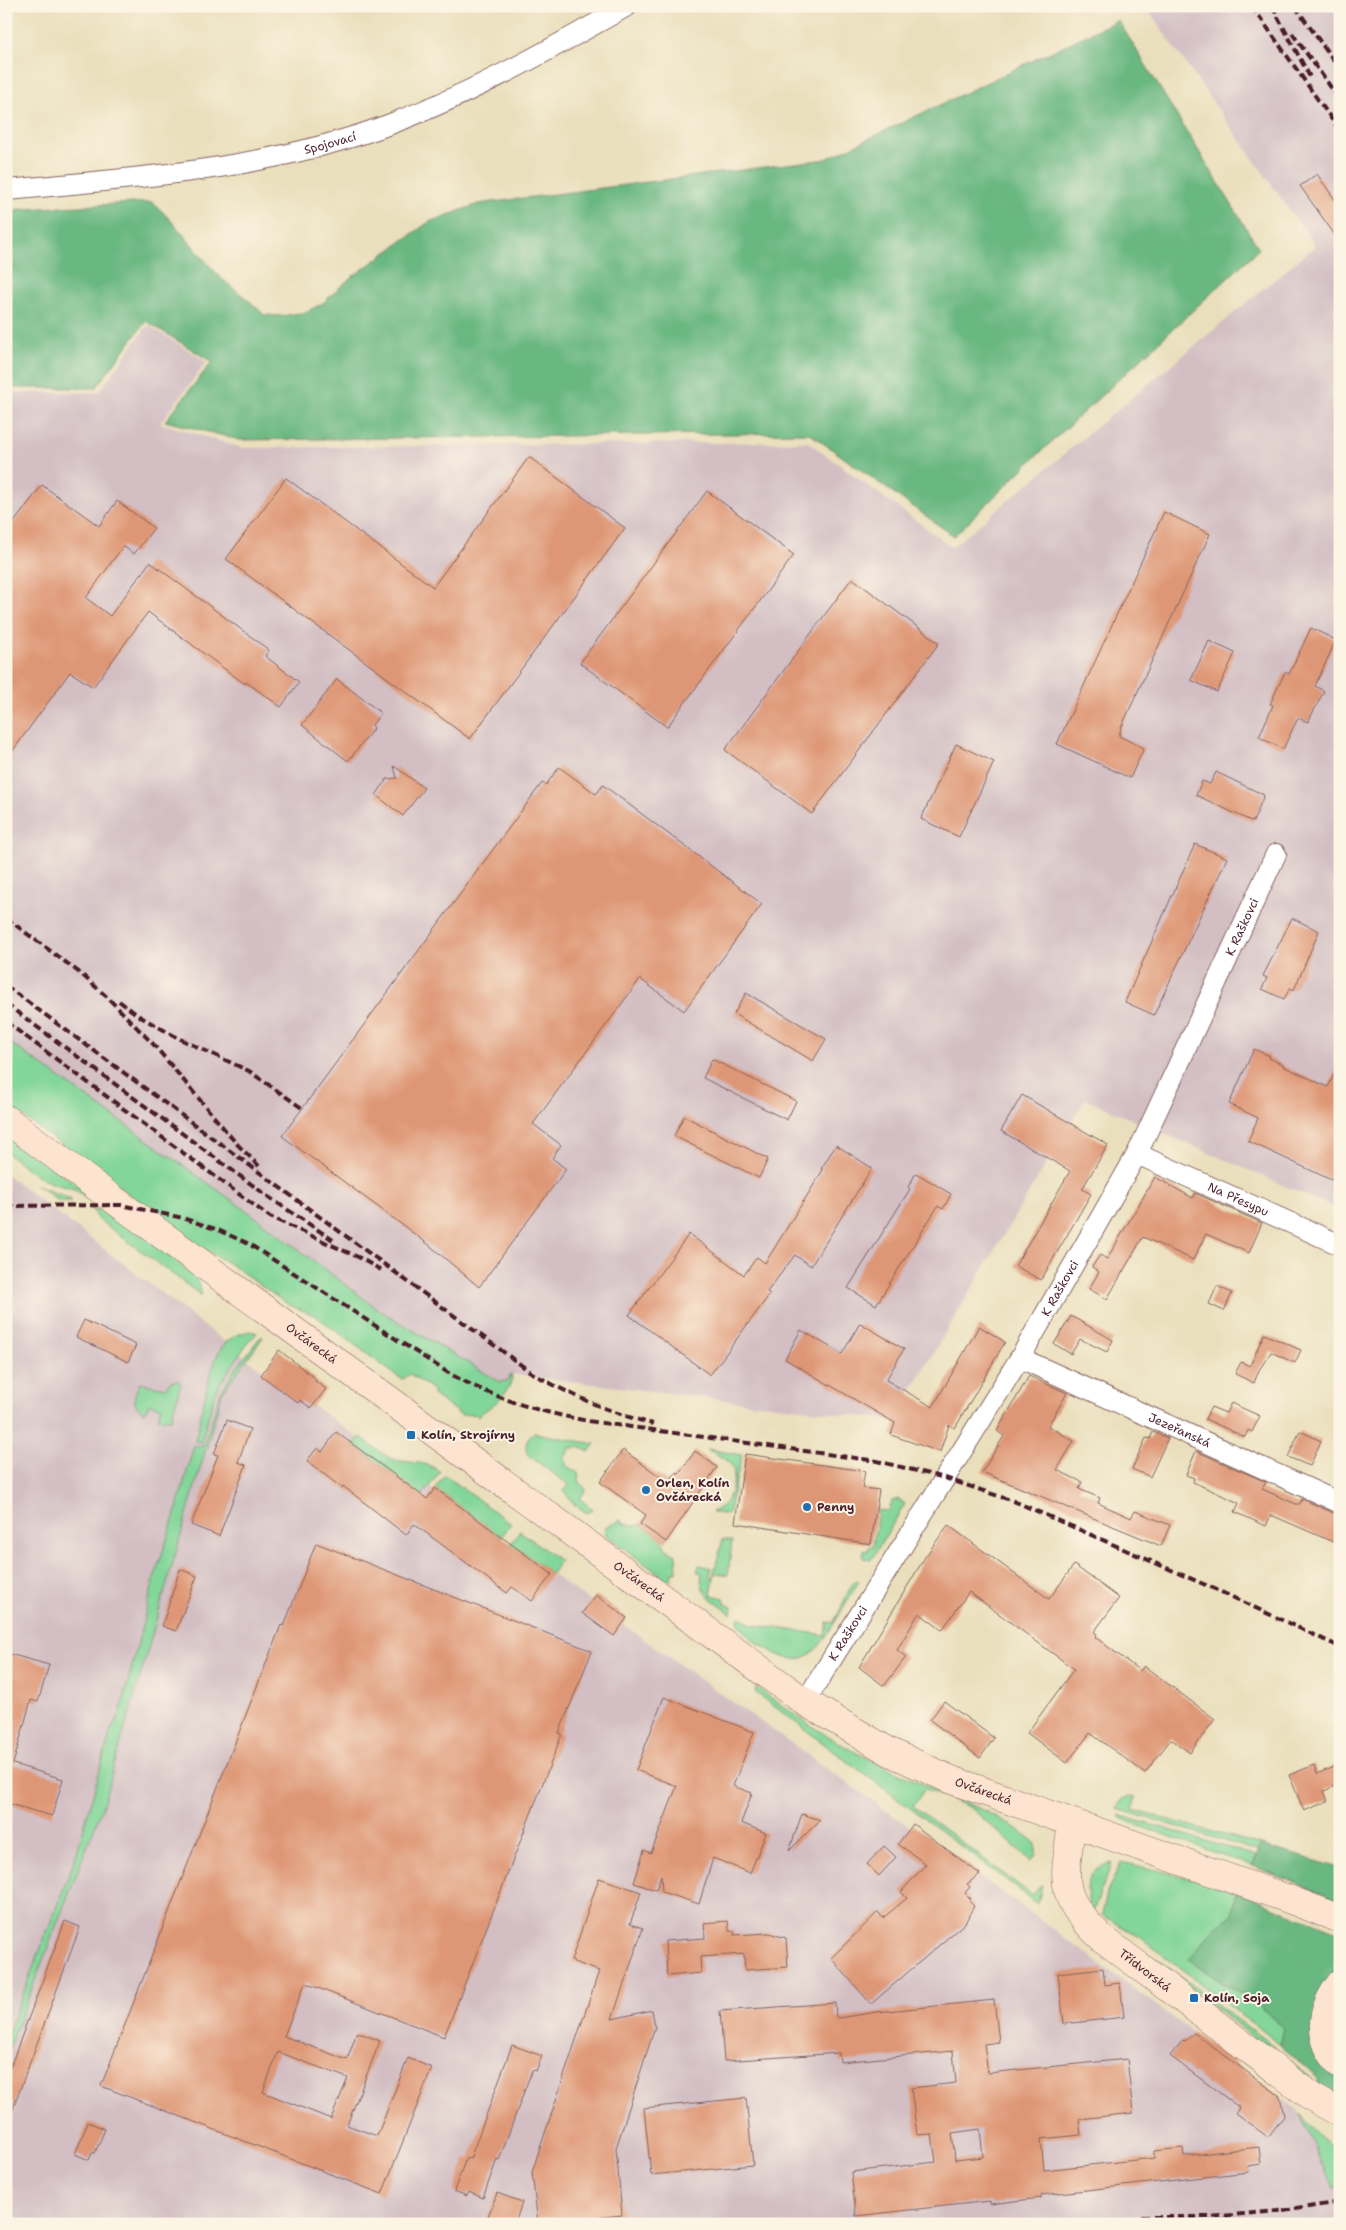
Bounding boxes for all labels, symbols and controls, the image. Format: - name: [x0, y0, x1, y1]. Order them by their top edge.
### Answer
- street label: Spojovací: [302, 128, 359, 158]
- street label: K Raškovci: [1222, 896, 1262, 958]
- street label: Na Přesypu: [1205, 1179, 1271, 1220]
- street label: K Raškovci: [1038, 1257, 1082, 1319]
- street label: Ovčárecká: [283, 1319, 341, 1368]
- street label: Jezeřanská: [1146, 1409, 1213, 1451]
- place label: Kolín, Strojírny: [421, 1427, 515, 1443]
- marker: Kolín, Strojírny: [405, 1429, 417, 1441]
- place label: Orlen, Kolín Ovčárecká: [656, 1475, 729, 1505]
- marker: Orlen, Kolín Ovčárecká: [640, 1484, 652, 1496]
- place label: Penny: [817, 1499, 854, 1515]
- marker: Penny: [801, 1501, 813, 1513]
- street label: Ovčárecká: [610, 1557, 668, 1606]
- street label: K Raškovci: [825, 1603, 871, 1664]
- street label: Ovčárecká: [953, 1774, 1015, 1809]
- street label: Třídvorská: [1116, 1946, 1175, 1996]
- place label: Kolín, Soja: [1204, 1990, 1270, 2006]
- marker: Kolín, Soja: [1188, 1992, 1200, 2004]

